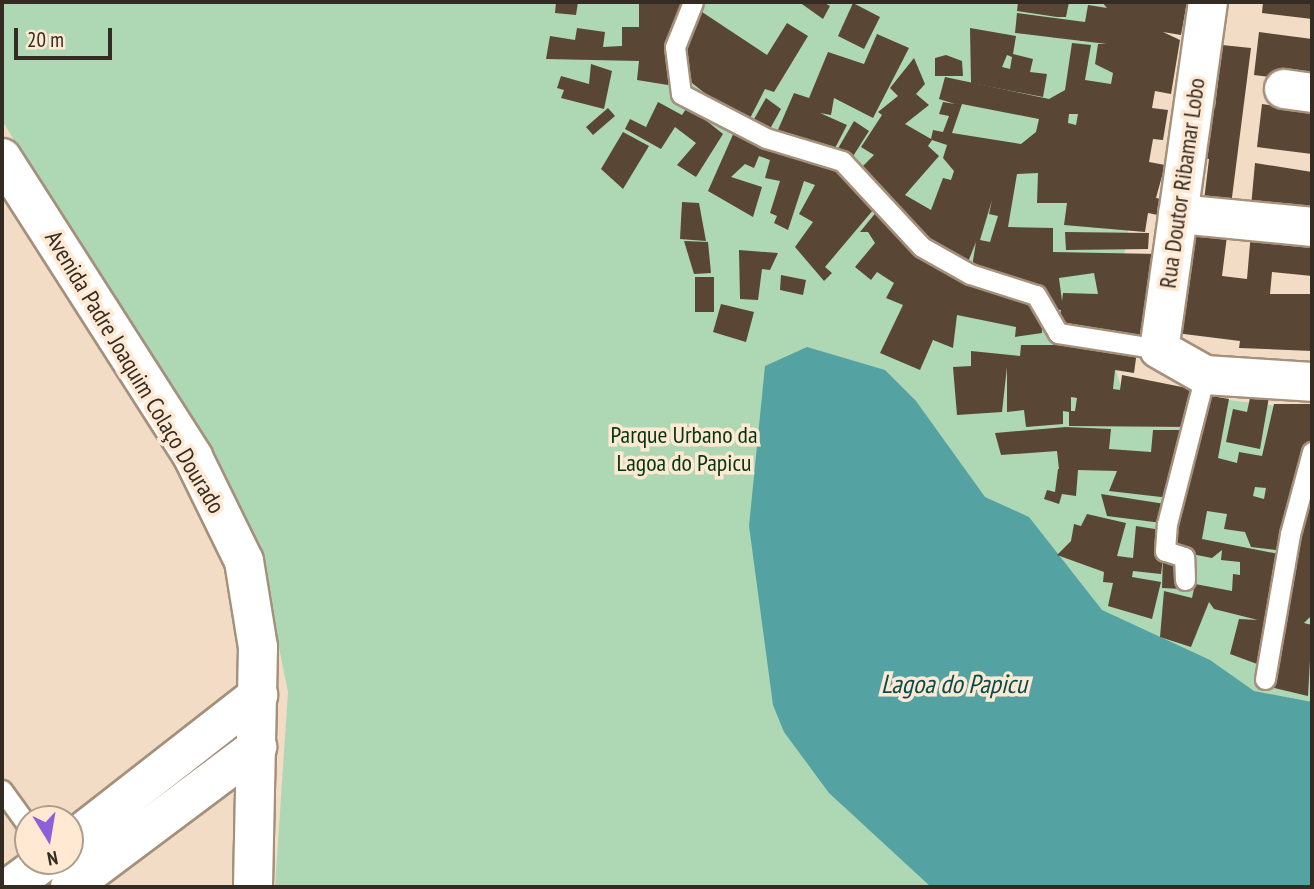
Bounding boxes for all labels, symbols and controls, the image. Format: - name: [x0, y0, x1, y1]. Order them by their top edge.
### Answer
- scale bar: [18, 14, 116, 58]
- text: 20 m: [27, 26, 64, 53]
- street label: Rua Doutor Ribamar Lobo: [1153, 76, 1211, 290]
- street label: Avenida Padre Joaquim Colaço Dourado: [39, 225, 231, 519]
- park label: Parque Urbano da Lagoa do Papicu: [610, 421, 758, 477]
- water label: Lagoa do Papicu: [881, 668, 1027, 700]
- north arrow: [14, 805, 84, 875]
- text: N: [45, 846, 60, 871]

